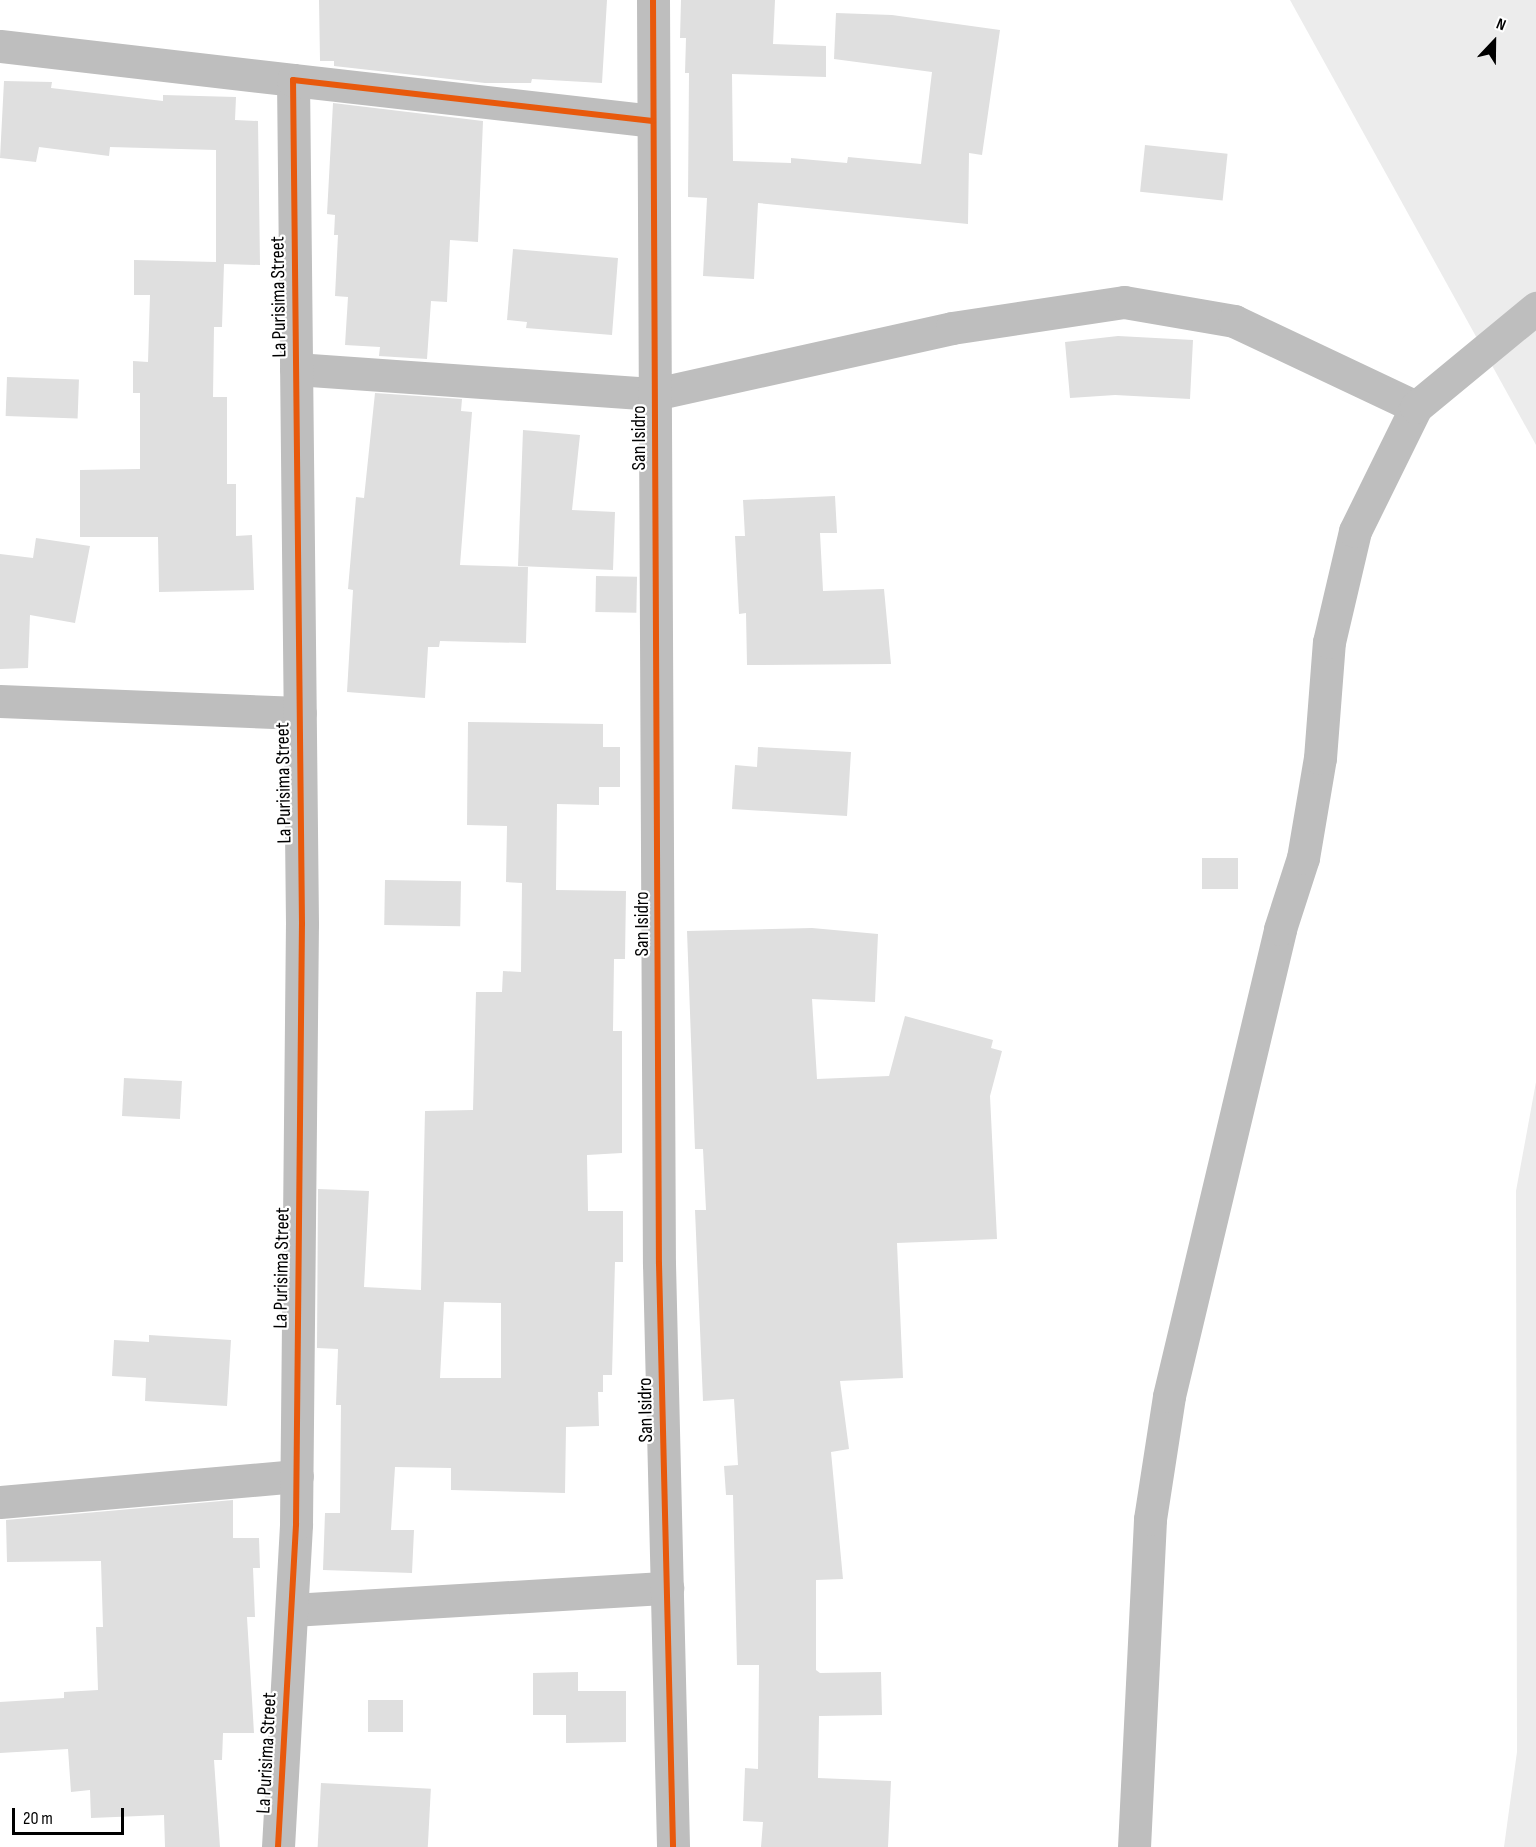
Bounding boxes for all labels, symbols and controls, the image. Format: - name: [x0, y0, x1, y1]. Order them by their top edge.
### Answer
- north arrow: [1464, 12, 1524, 72]
- text: N: [1493, 14, 1508, 35]
- street label: La Purisima Street: [266, 236, 292, 358]
- street label: San Isidro: [627, 406, 651, 470]
- street label: La Purisima Street: [271, 722, 297, 844]
- street label: San Isidro: [630, 892, 654, 956]
- street label: La Purisima Street: [269, 1207, 295, 1329]
- street label: San Isidro: [633, 1377, 659, 1443]
- street label: La Purisima Street: [252, 1692, 282, 1814]
- scale bar: [15, 1796, 128, 1834]
- text: 20 m: [23, 1808, 53, 1829]

